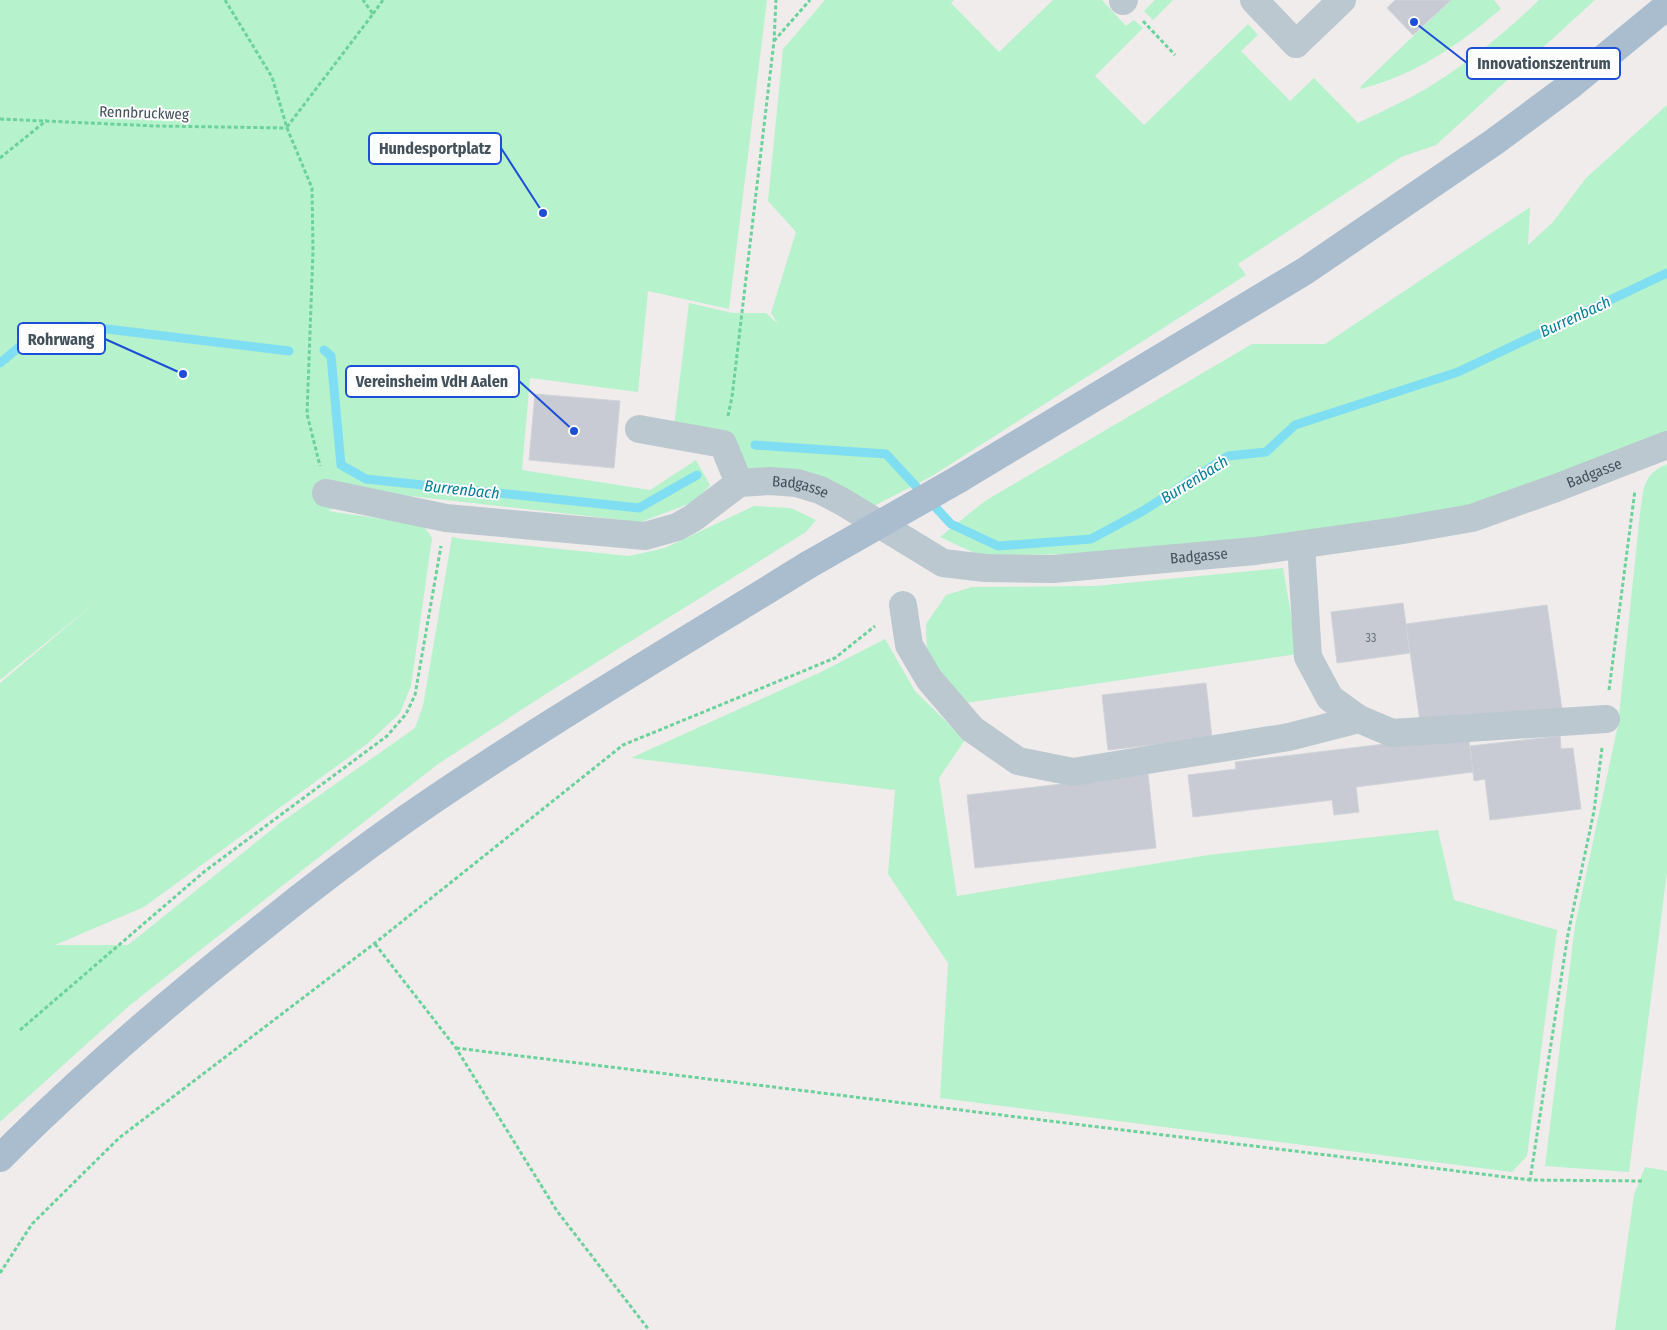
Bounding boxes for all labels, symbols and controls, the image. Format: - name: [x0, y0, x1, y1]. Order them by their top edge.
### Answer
- callout: Innovationszentrum: [1467, 48, 1620, 79]
- text: Innovationszentrum: [1477, 54, 1611, 73]
- street label: Rennbruckweg: [99, 102, 189, 124]
- callout: Hundesportplatz: [369, 133, 501, 164]
- text: Hundesportplatz: [379, 139, 491, 158]
- water label: Burrenbach: [1537, 292, 1613, 341]
- callout: Rohrwang: [18, 323, 105, 354]
- text: Rohrwang: [28, 330, 94, 349]
- callout: Vereinsheim VdH Aalen: [346, 366, 519, 397]
- text: Vereinsheim VdH Aalen: [355, 372, 508, 391]
- water label: Burrenbach: [1157, 451, 1231, 508]
- street label: Badgasse: [1564, 454, 1624, 492]
- street label: Badgasse: [771, 472, 832, 502]
- water label: Burrenbach: [423, 476, 501, 503]
- street label: Badgasse: [1169, 544, 1228, 568]
- house number: 33: [1366, 631, 1376, 645]

